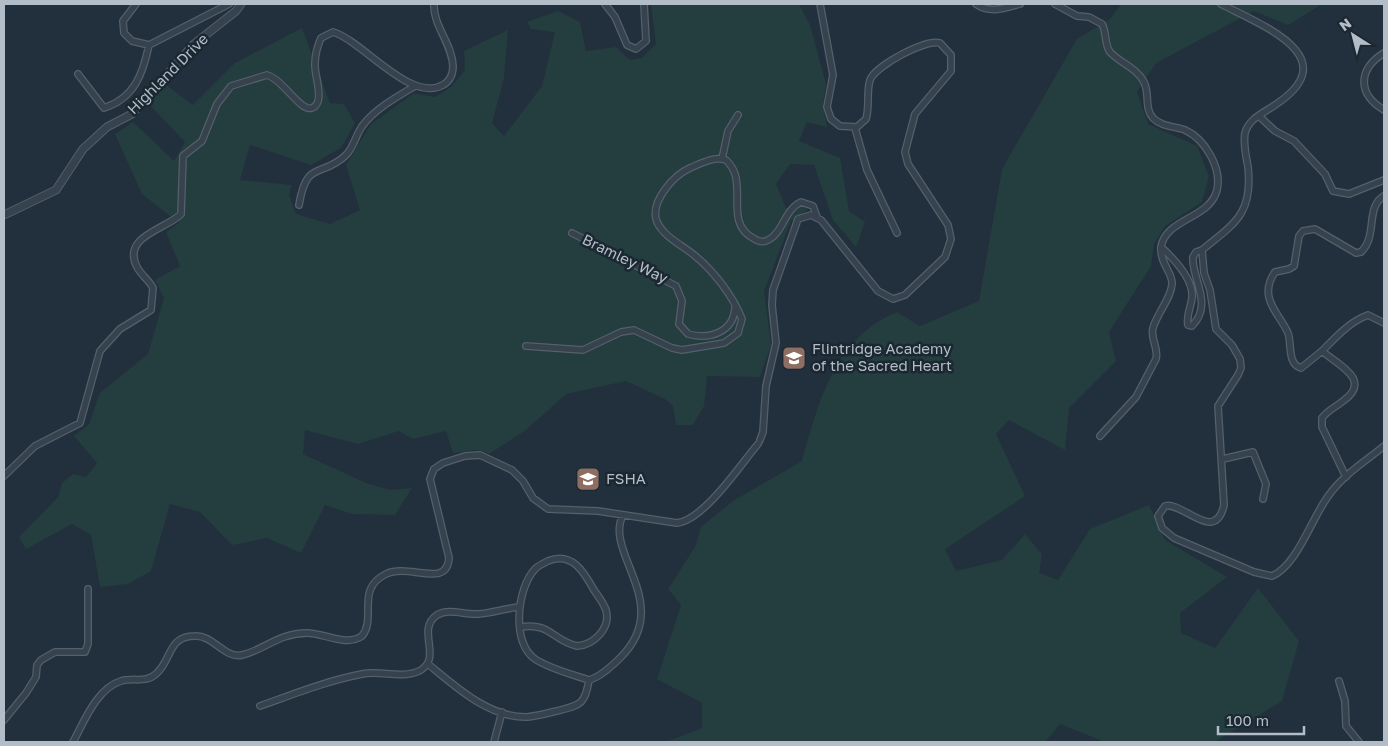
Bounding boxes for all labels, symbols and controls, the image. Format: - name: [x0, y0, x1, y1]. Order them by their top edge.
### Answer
- north arrow: [1328, 10, 1378, 60]
- text: N: [1336, 14, 1354, 34]
- street label: Highland Drive: [123, 29, 212, 117]
- street label: Bramley Way: [580, 230, 672, 287]
- place label: Flintridge Academy of the Sacred Heart: [812, 339, 952, 374]
- school or university icon: Flintridge Academy of the Sacred Heart: [781, 345, 807, 371]
- school or university icon: FSHA: [575, 466, 601, 492]
- place label: FSHA: [606, 469, 646, 487]
- scale bar: [1218, 704, 1304, 736]
- text: 100 m: [1226, 711, 1269, 729]

